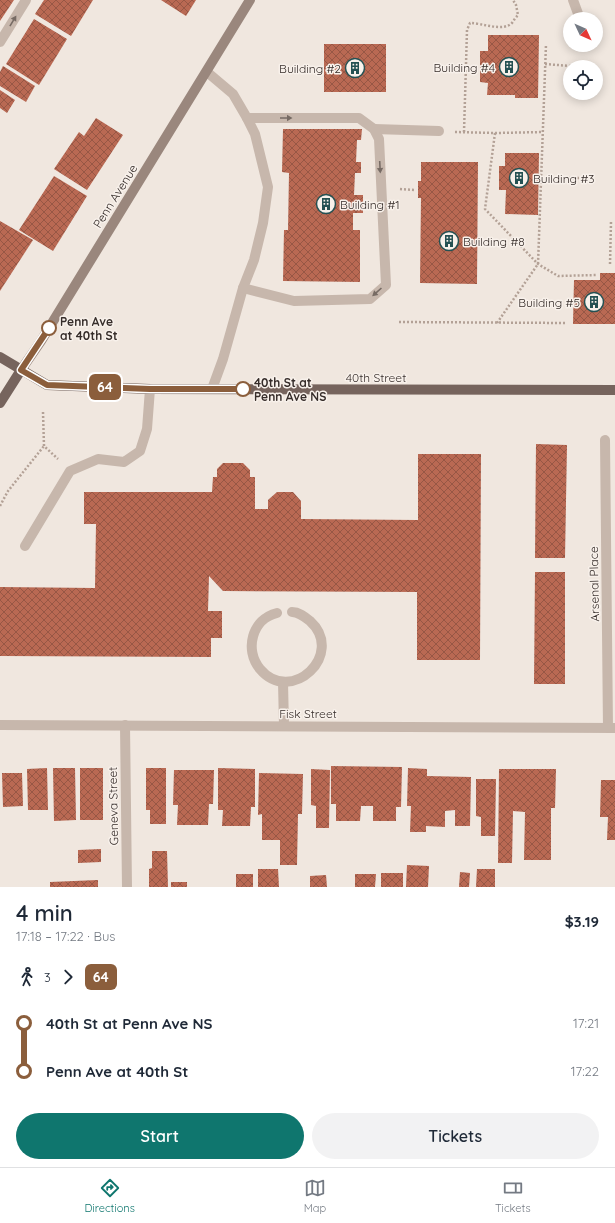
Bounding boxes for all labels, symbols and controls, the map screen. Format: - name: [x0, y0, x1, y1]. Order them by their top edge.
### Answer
- north arrow: [563, 12, 603, 52]
- map controls: [563, 12, 603, 100]
- one-way arrow: [9, 16, 17, 26]
- building icon: Building #4: [498, 56, 520, 78]
- building icon: Building #2: [344, 57, 366, 79]
- place label: Building #4: [433, 60, 495, 75]
- button: locate: [563, 60, 603, 100]
- place label: Building #2: [279, 61, 341, 76]
- one-way arrow: [280, 115, 293, 121]
- street label: Penn Avenue: [90, 161, 141, 231]
- one-way arrow: [377, 161, 383, 174]
- building icon: Building #3: [508, 167, 530, 189]
- place label: Building #3: [533, 171, 595, 186]
- building icon: Building #1: [315, 193, 337, 215]
- place label: Building #1: [340, 197, 400, 212]
- building icon: Building #8: [438, 230, 460, 252]
- place label: Building #8: [463, 234, 525, 249]
- one-way arrow: [372, 288, 383, 297]
- building icon: Building #5: [583, 291, 605, 313]
- place label: Building #5: [518, 295, 580, 310]
- place label: Penn Ave at 40th St: [60, 314, 118, 343]
- marker: Penn Ave at 40th St: [41, 320, 57, 336]
- street label: 40th Street: [346, 370, 406, 385]
- line badge: 64: [87, 374, 123, 400]
- place label: 40th St at Penn Ave NS: [254, 375, 326, 404]
- text: 64: [97, 378, 113, 396]
- marker: 40th St at Penn Ave NS: [235, 381, 251, 397]
- street label: Arsenal Place: [586, 546, 602, 622]
- street label: Fisk Street: [279, 706, 337, 721]
- street label: Geneva Street: [105, 767, 121, 845]
- text: 4 min: [16, 899, 73, 927]
- text: $3.19: [565, 912, 599, 931]
- text: 17:18 – 17:22 · Bus: [16, 928, 115, 944]
- icon: walk: [16, 966, 38, 988]
- icon: forward: [57, 966, 79, 988]
- text: 64: [93, 968, 109, 986]
- text: 3: [44, 969, 51, 985]
- text: 40th St at Penn Ave NS: [46, 1014, 213, 1033]
- text: 17:21: [573, 1015, 599, 1031]
- text: Penn Ave at 40th St: [46, 1062, 188, 1081]
- text: 17:22: [571, 1063, 599, 1079]
- button: Start: [16, 1113, 304, 1159]
- button: Tickets: [312, 1113, 599, 1159]
- tab: Directions: [84, 1177, 135, 1215]
- tab: Map: [304, 1177, 326, 1215]
- tab: Tickets: [495, 1177, 531, 1215]

